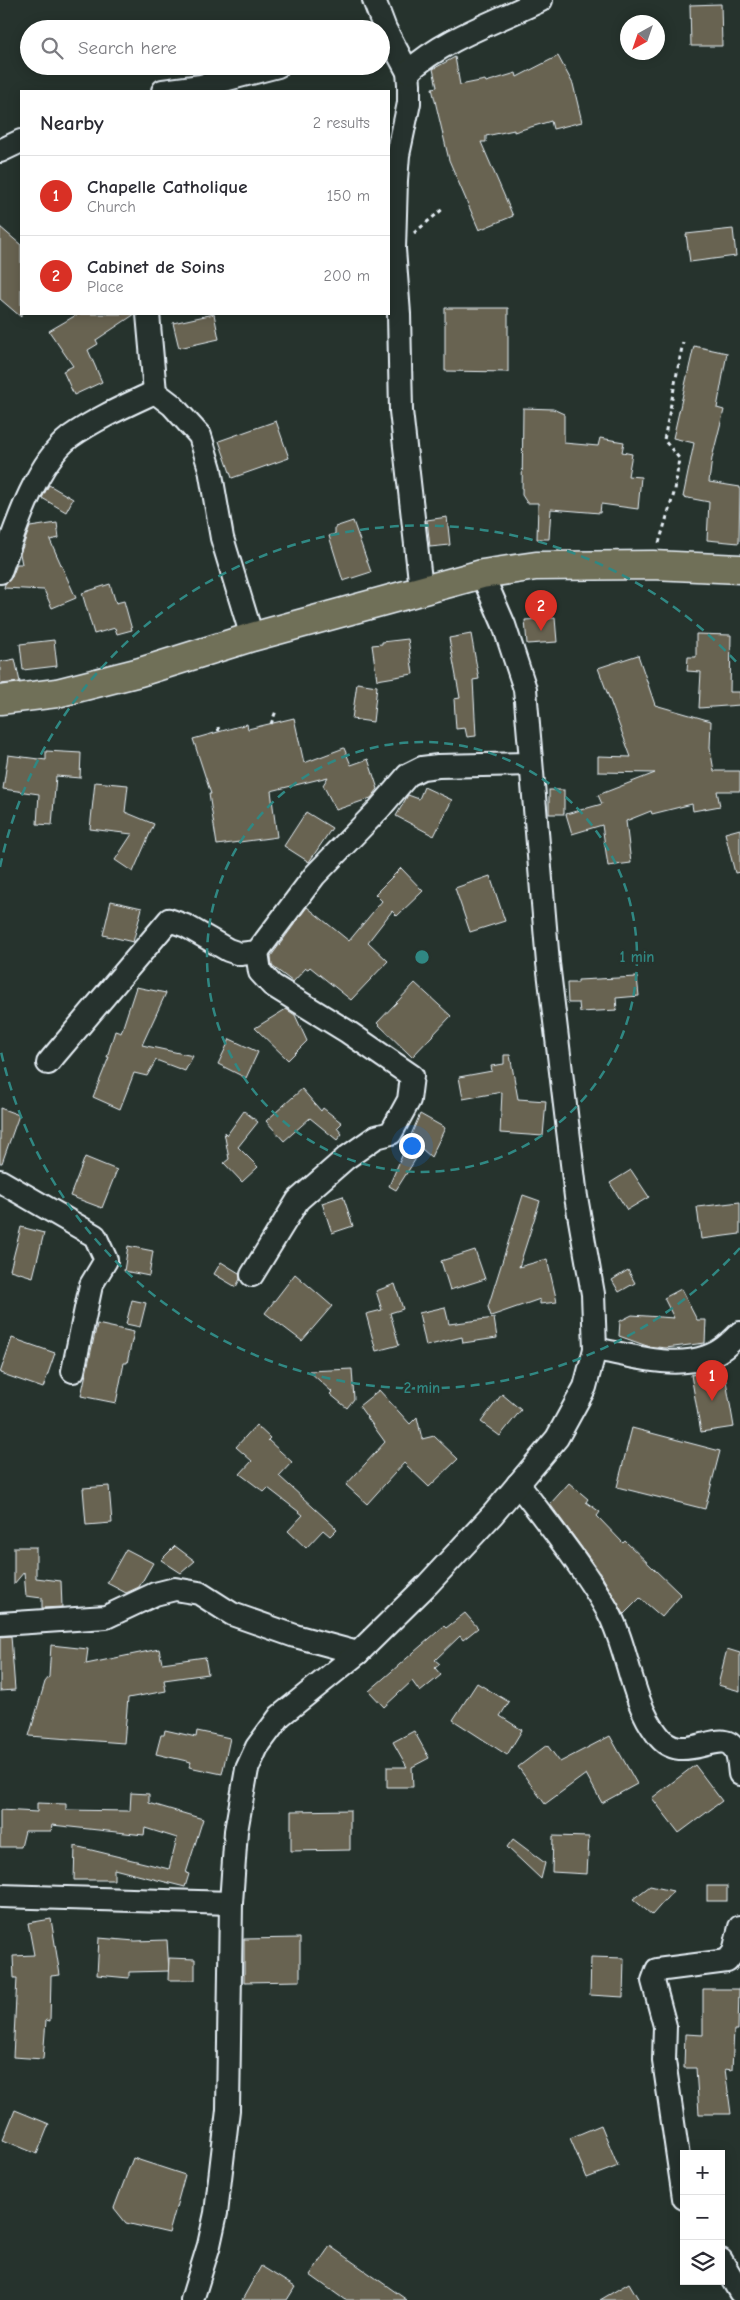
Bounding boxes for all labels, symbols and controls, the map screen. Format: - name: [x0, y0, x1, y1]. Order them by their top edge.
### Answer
- north arrow: [620, 15, 665, 60]
- search box: [20, 20, 390, 75]
- icon: search: [38, 34, 66, 62]
- text: Search here: [78, 37, 177, 59]
- text: Nearby: [40, 111, 104, 135]
- text: 2 results: [313, 114, 370, 132]
- text: Chapelle Catholique: [87, 176, 248, 198]
- text: 1: [53, 187, 59, 205]
- text: 150 m: [327, 187, 370, 205]
- text: Church: [87, 198, 136, 216]
- text: Cabinet de Soins: [87, 256, 225, 278]
- text: 2: [52, 267, 60, 285]
- text: 200 m: [324, 267, 370, 285]
- text: Place: [87, 278, 123, 296]
- pin: 2: [525, 590, 557, 631]
- centre of rings: [413, 948, 431, 966]
- text: 1 min: [620, 948, 654, 966]
- your location: [399, 1133, 425, 1159]
- pin: 1: [696, 1360, 728, 1401]
- text: 2 min: [404, 1379, 440, 1397]
- map controls: [680, 2150, 725, 2285]
- button: +: [680, 2150, 725, 2195]
- button: −: [680, 2195, 725, 2240]
- button: layers: [680, 2240, 725, 2285]

